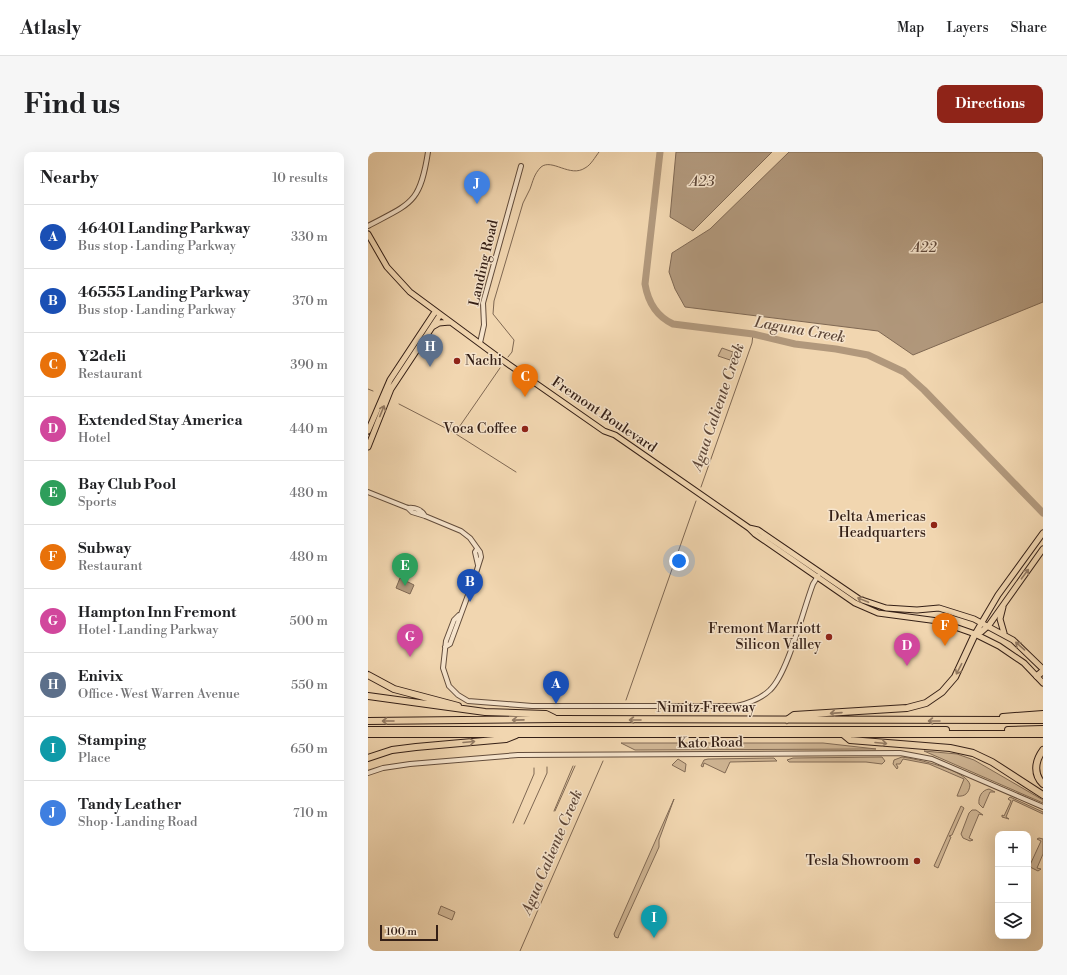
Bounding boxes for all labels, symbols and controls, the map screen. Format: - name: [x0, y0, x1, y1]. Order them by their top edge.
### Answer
- text: Atlasly: [20, 16, 81, 40]
- text: Map: [897, 19, 924, 37]
- text: Layers: [946, 19, 989, 37]
- text: Share: [1011, 19, 1047, 37]
- button: Directions: [937, 85, 1043, 123]
- text: Find us: [24, 87, 120, 122]
- text: Nearby: [40, 167, 99, 189]
- text: 10 results: [272, 170, 328, 186]
- pin: J: [464, 171, 490, 204]
- water label: A23: [687, 172, 715, 191]
- street label: Landing Road: [465, 218, 503, 308]
- text: 46401 Landing Parkway: [78, 219, 250, 238]
- text: A: [48, 229, 58, 245]
- text: 330 m: [291, 229, 328, 245]
- text: Bus stop · Landing Parkway: [78, 238, 236, 254]
- water label: A22: [910, 238, 937, 257]
- text: 46555 Landing Parkway: [78, 283, 250, 302]
- text: B: [48, 293, 58, 309]
- text: 370 m: [292, 293, 328, 309]
- text: Bus stop · Landing Parkway: [78, 302, 236, 318]
- water label: Laguna Creek: [752, 313, 847, 347]
- pin: H: [417, 334, 443, 367]
- water label: Agua Caliente Creek: [687, 341, 749, 475]
- text: Y2deli: [78, 347, 126, 366]
- place label: Nachi: [465, 352, 503, 370]
- marker: Nachi: [452, 356, 462, 366]
- text: C: [48, 357, 58, 373]
- text: 390 m: [290, 357, 328, 373]
- pin: C: [512, 364, 538, 397]
- text: Restaurant: [78, 366, 143, 382]
- street label: Fremont Boulevard: [548, 373, 660, 457]
- one-way arrow: [379, 405, 387, 417]
- text: Extended Stay America: [78, 411, 243, 430]
- place label: Voca Coffee: [442, 420, 517, 438]
- text: D: [48, 421, 58, 437]
- text: 440 m: [290, 421, 328, 437]
- marker: Voca Coffee: [520, 424, 530, 434]
- text: Hotel: [78, 430, 111, 446]
- text: Bay Club Pool: [78, 475, 176, 494]
- text: E: [48, 485, 58, 501]
- text: 480 m: [290, 485, 328, 501]
- text: Sports: [78, 494, 117, 510]
- place label: Delta Americas Headquarters: [829, 508, 926, 542]
- marker: Delta Americas Headquarters: [929, 520, 939, 530]
- text: Subway: [78, 539, 131, 558]
- text: F: [48, 549, 58, 565]
- text: 480 m: [290, 549, 328, 565]
- your location: [669, 551, 689, 571]
- pin: E: [392, 553, 418, 586]
- text: Restaurant: [78, 558, 143, 574]
- pin: B: [457, 569, 483, 602]
- one-way arrow: [1020, 569, 1029, 580]
- one-way arrow: [858, 596, 870, 604]
- text: Hampton Inn Fremont: [78, 603, 236, 622]
- text: G: [48, 613, 58, 629]
- text: 500 m: [290, 613, 328, 629]
- pin: F: [932, 613, 958, 646]
- place label: Fremont Marriott Silicon Valley: [708, 620, 821, 654]
- text: Hotel · Landing Parkway: [78, 622, 219, 638]
- pin: G: [397, 624, 423, 657]
- marker: Fremont Marriott Silicon Valley: [824, 632, 834, 642]
- pin: D: [894, 633, 920, 666]
- one-way arrow: [1016, 642, 1026, 651]
- one-way arrow: [955, 663, 962, 675]
- text: Enivix: [78, 667, 123, 686]
- pin: A: [543, 671, 569, 704]
- text: H: [48, 677, 58, 693]
- text: 550 m: [291, 677, 328, 693]
- text: Office · West Warren Avenue: [78, 686, 240, 702]
- street label: Nimitz Freeway: [657, 699, 756, 717]
- one-way arrow: [830, 710, 843, 717]
- one-way arrow: [512, 716, 525, 724]
- one-way arrow: [629, 716, 642, 723]
- one-way arrow: [382, 717, 395, 725]
- one-way arrow: [928, 717, 941, 725]
- text: Stamping: [78, 731, 146, 750]
- street label: Kato Road: [677, 733, 743, 753]
- one-way arrow: [462, 739, 475, 746]
- one-way arrow: [874, 739, 887, 746]
- text: I: [50, 741, 56, 757]
- text: 650 m: [290, 741, 328, 757]
- text: Place: [78, 750, 110, 766]
- water label: Agua Caliente Creek: [516, 787, 587, 919]
- text: Tandy Leather: [78, 795, 182, 814]
- text: J: [50, 805, 56, 821]
- text: 710 m: [293, 805, 328, 821]
- text: Shop · Landing Road: [78, 814, 197, 830]
- map controls: [995, 831, 1031, 939]
- button: +: [995, 831, 1031, 867]
- place label: Tesla Showroom: [806, 852, 909, 870]
- marker: Tesla Showroom: [912, 856, 922, 866]
- button: −: [995, 867, 1031, 903]
- button: layers: [995, 903, 1031, 939]
- pin: I: [641, 905, 667, 938]
- scale bar: [380, 923, 438, 942]
- text: 100 m: [386, 925, 417, 939]

